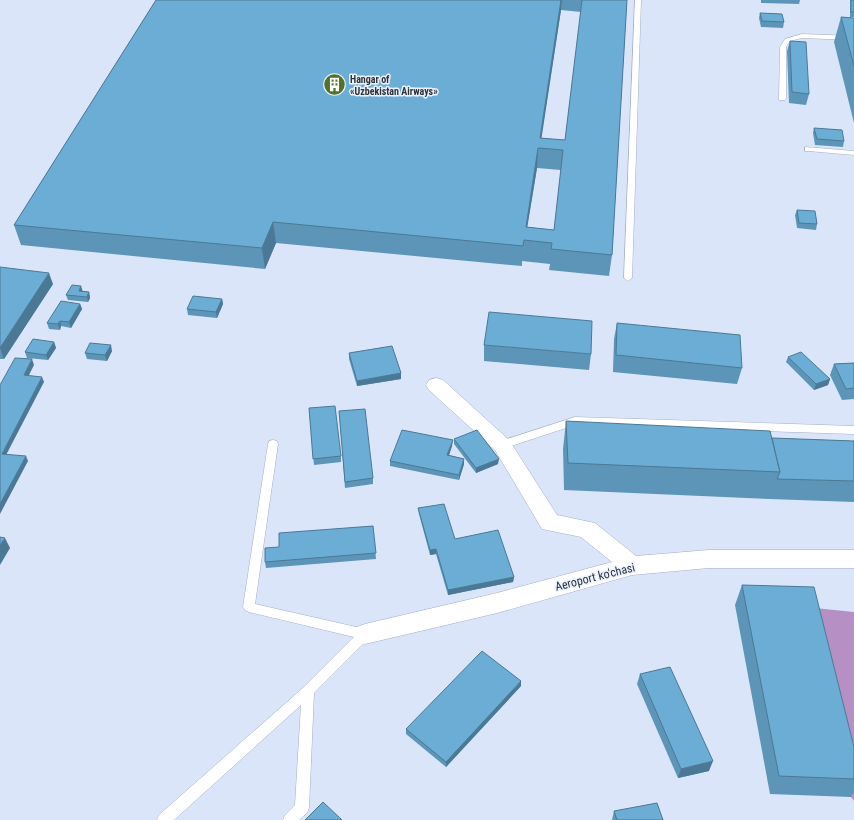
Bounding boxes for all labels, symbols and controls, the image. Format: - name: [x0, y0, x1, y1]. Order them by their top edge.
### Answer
- building icon: Hangar of «Uzbekistan Airways»: [321, 72, 347, 98]
- place label: Hangar of «Uzbekistan Airways»: [350, 74, 438, 97]
- street label: Aeroport ko'chasi: [554, 560, 636, 594]

